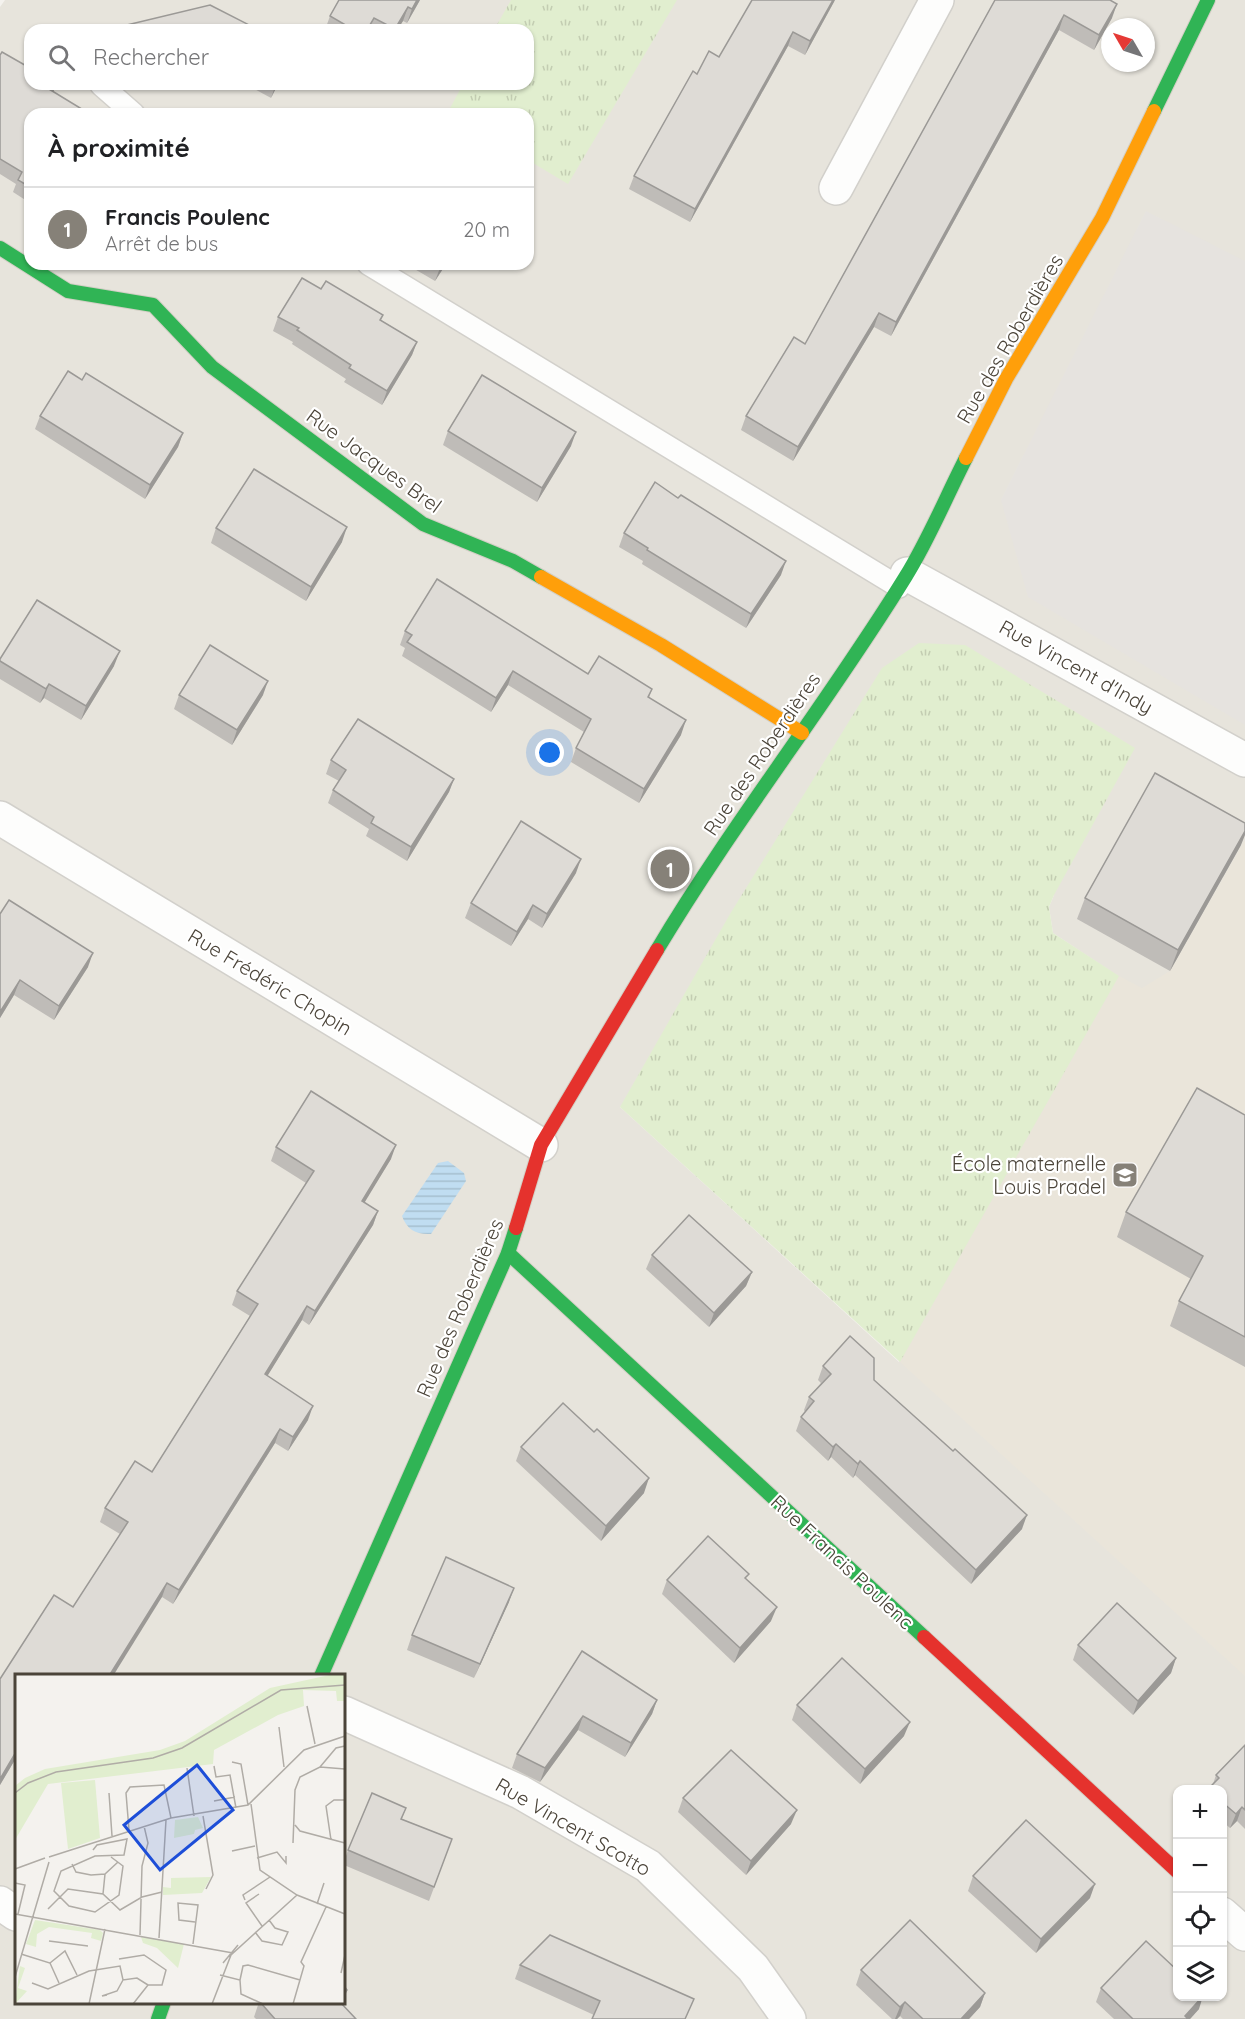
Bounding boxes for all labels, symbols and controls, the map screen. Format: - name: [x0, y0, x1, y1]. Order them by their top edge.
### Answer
- north arrow: [1101, 18, 1155, 72]
- search box: [24, 24, 534, 90]
- icon: search: [45, 41, 78, 74]
- text: Rechercher: [93, 43, 209, 71]
- text: À proximité: [48, 131, 190, 164]
- text: Francis Poulenc: [105, 203, 270, 231]
- text: 1: [64, 217, 71, 242]
- text: 20 m: [463, 217, 510, 242]
- text: Arrêt de bus: [105, 231, 218, 256]
- street label: Rue des Roberdières: [951, 250, 1068, 428]
- street label: Rue Jacques Brel: [302, 403, 447, 518]
- street label: Rue Vincent d'Indy: [995, 614, 1158, 719]
- street label: Rue des Roberdières: [698, 667, 825, 840]
- your location: [535, 738, 564, 767]
- pin: 1: [650, 846, 690, 892]
- street label: Rue Frédéric Chopin: [184, 923, 357, 1040]
- place label: École maternelle Louis Pradel: [952, 1151, 1106, 1199]
- school or university icon: École maternelle Louis Pradel: [1110, 1160, 1140, 1190]
- street label: Rue des Roberdières: [411, 1215, 508, 1401]
- street label: Rue Francis Poulenc: [766, 1489, 919, 1634]
- inset map: [15, 1674, 345, 2004]
- street label: Rue Vincent Scotto: [491, 1772, 655, 1881]
- map controls: [1173, 1785, 1227, 2001]
- button: +: [1173, 1785, 1227, 1839]
- button: −: [1173, 1839, 1227, 1893]
- button: locate: [1173, 1893, 1227, 1947]
- button: layers: [1173, 1947, 1227, 2001]

